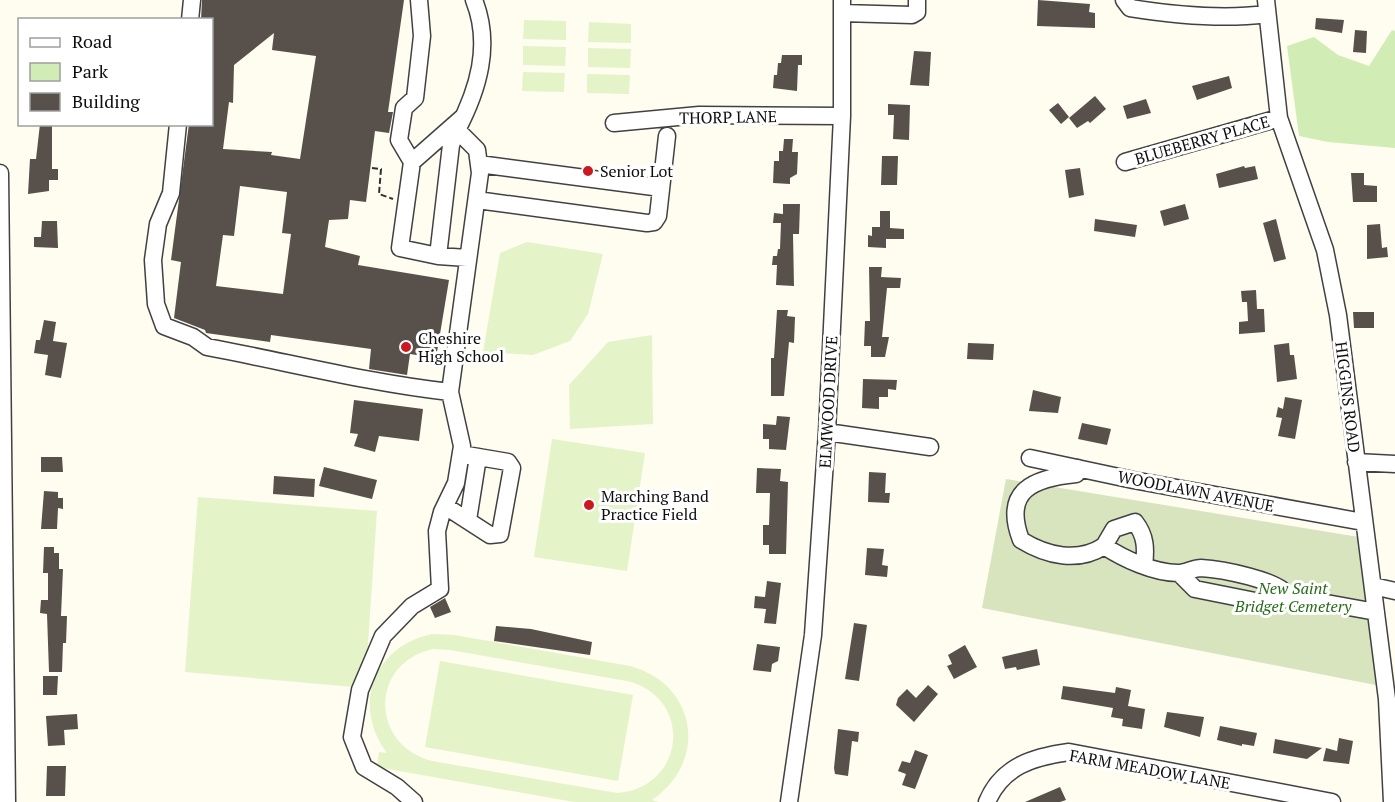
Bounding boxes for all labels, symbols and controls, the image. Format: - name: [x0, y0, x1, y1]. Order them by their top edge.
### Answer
- legend: [18, 18, 213, 126]
- text: Road: [72, 29, 112, 53]
- text: Park: [72, 59, 109, 83]
- text: Building: [72, 89, 140, 113]
- street label: THORP LANE: [679, 105, 777, 129]
- street label: BLUEBERRY PLACE: [1132, 110, 1272, 170]
- place label: Senior Lot: [600, 160, 673, 182]
- marker: Senior Lot: [581, 164, 595, 178]
- place label: Cheshire High School: [418, 327, 504, 367]
- street label: ELMWOOD DRIVE: [814, 335, 842, 469]
- marker: Cheshire High School: [399, 340, 413, 354]
- street label: HIGGINS ROAD: [1330, 340, 1366, 454]
- street label: WOODLAWN AVENUE: [1116, 465, 1276, 517]
- place label: Marching Band Practice Field: [601, 485, 709, 525]
- marker: Marching Band Practice Field: [582, 498, 596, 512]
- park label: New Saint Bridget Cemetery: [1234, 577, 1352, 617]
- street label: FARM MEADOW LANE: [1068, 744, 1232, 794]

